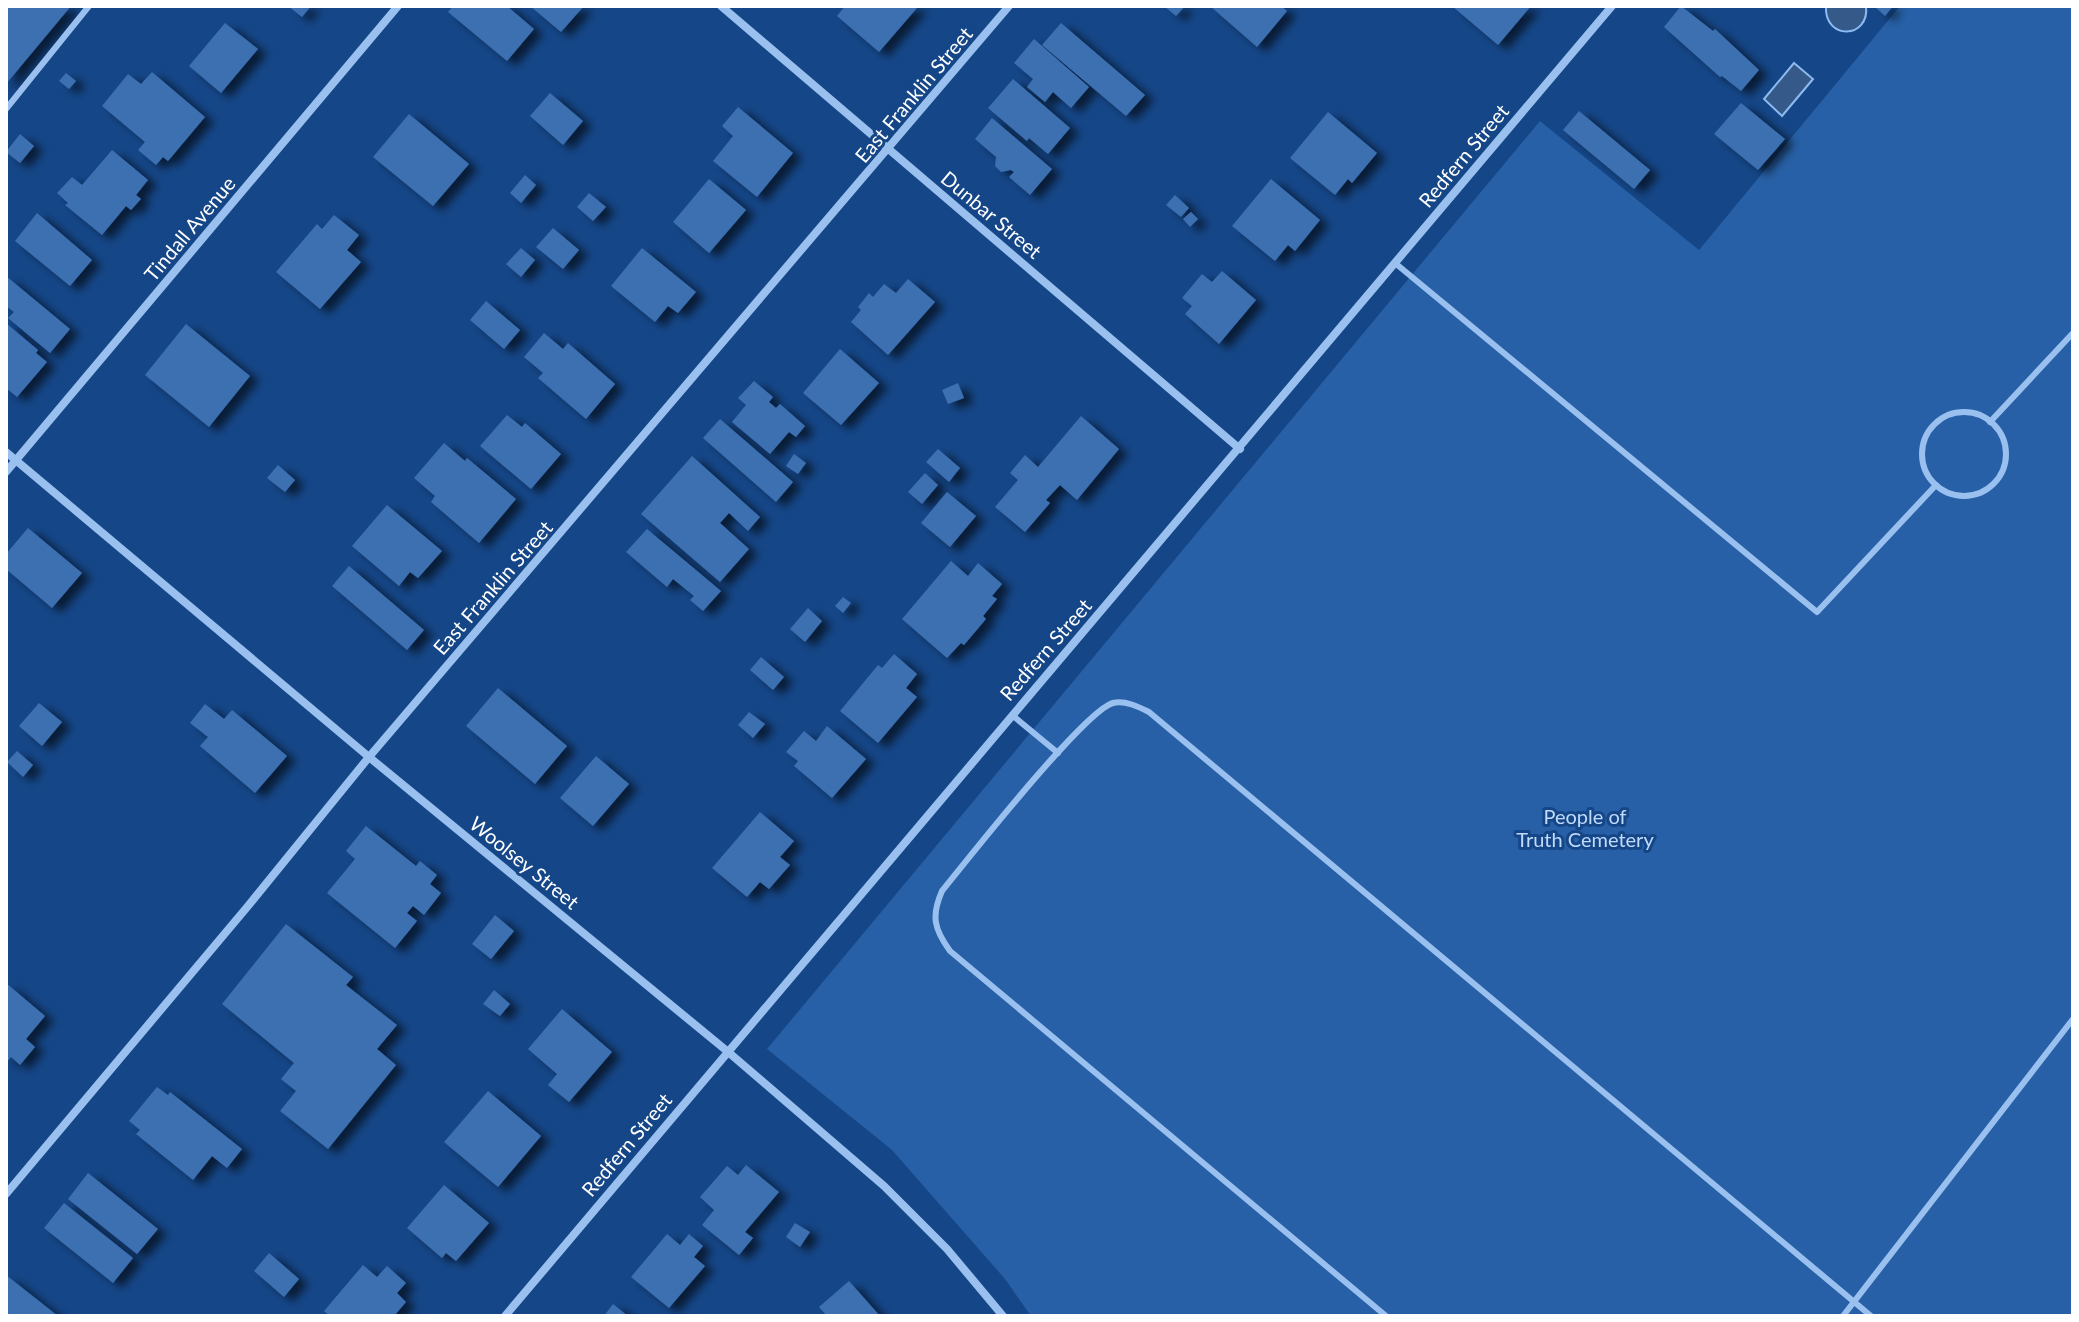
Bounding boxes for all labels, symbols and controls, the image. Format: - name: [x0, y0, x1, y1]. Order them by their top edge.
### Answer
- street label: East Franklin Street: [850, 22, 977, 167]
- street label: Redfern Street: [1413, 99, 1513, 212]
- street label: Dunbar Street: [937, 165, 1047, 263]
- street label: Tindall Avenue: [139, 171, 240, 285]
- street label: East Franklin Street: [428, 515, 557, 659]
- street label: Redfern Street: [994, 594, 1096, 705]
- park label: People of Truth Cemetery: [1516, 804, 1654, 851]
- street label: Woolsey Street: [465, 811, 584, 914]
- street label: Redfern Street: [576, 1088, 676, 1201]

